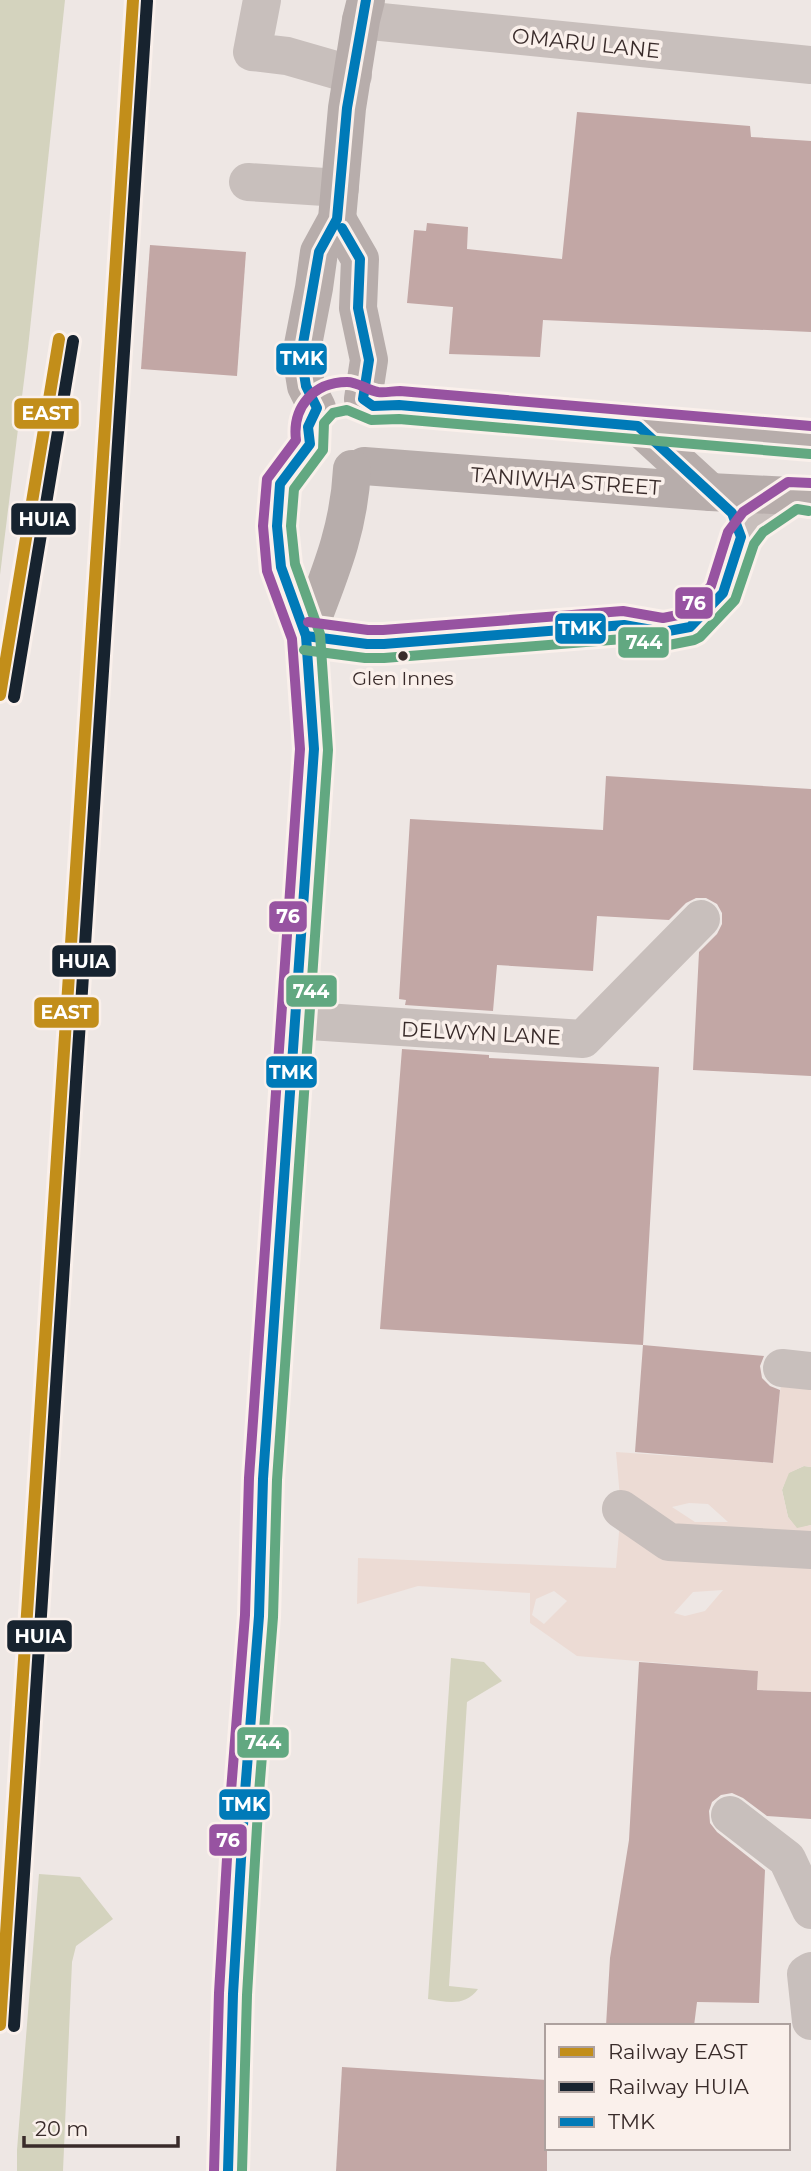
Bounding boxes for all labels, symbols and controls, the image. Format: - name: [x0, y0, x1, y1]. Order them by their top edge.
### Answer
- street label: OMARU LANE: [511, 23, 661, 63]
- line badge: TMK: [275, 342, 328, 376]
- text: TMK: [280, 347, 325, 370]
- line badge: EAST: [13, 397, 80, 430]
- text: EAST: [22, 402, 73, 425]
- street label: TANIWHA STREET: [470, 462, 662, 500]
- line badge: HUIA: [10, 502, 77, 536]
- text: HUIA: [18, 508, 70, 531]
- line badge: 76: [674, 586, 714, 620]
- text: 76: [682, 592, 706, 615]
- line badge: TMK: [554, 612, 607, 645]
- text: TMK: [558, 617, 603, 640]
- line badge: 744: [617, 626, 670, 659]
- text: 744: [626, 631, 662, 654]
- marker: Glen Innes: [396, 649, 410, 663]
- place label: Glen Innes: [352, 667, 454, 690]
- line badge: 76: [268, 900, 308, 933]
- text: 76: [276, 905, 300, 928]
- line badge: HUIA: [51, 944, 117, 978]
- text: HUIA: [58, 950, 110, 973]
- line badge: 744: [285, 974, 338, 1008]
- text: 744: [293, 980, 329, 1003]
- line badge: EAST: [33, 996, 100, 1029]
- text: EAST: [41, 1001, 92, 1024]
- street label: DELWYN LANE: [401, 1016, 561, 1050]
- line badge: TMK: [265, 1055, 318, 1089]
- text: TMK: [269, 1061, 314, 1084]
- line badge: HUIA: [6, 1619, 73, 1653]
- text: HUIA: [14, 1625, 66, 1648]
- line badge: 744: [236, 1726, 290, 1759]
- text: 744: [245, 1731, 281, 1754]
- line badge: TMK: [218, 1788, 271, 1821]
- text: TMK: [222, 1793, 267, 1816]
- line badge: 76: [208, 1823, 248, 1857]
- text: 76: [216, 1829, 240, 1852]
- legend: [545, 2024, 790, 2150]
- text: Railway EAST: [608, 2039, 748, 2064]
- text: Railway HUIA: [608, 2074, 750, 2099]
- scale bar: [24, 2104, 178, 2148]
- text: TMK: [608, 2109, 655, 2134]
- text: 20 m: [35, 2116, 89, 2141]

